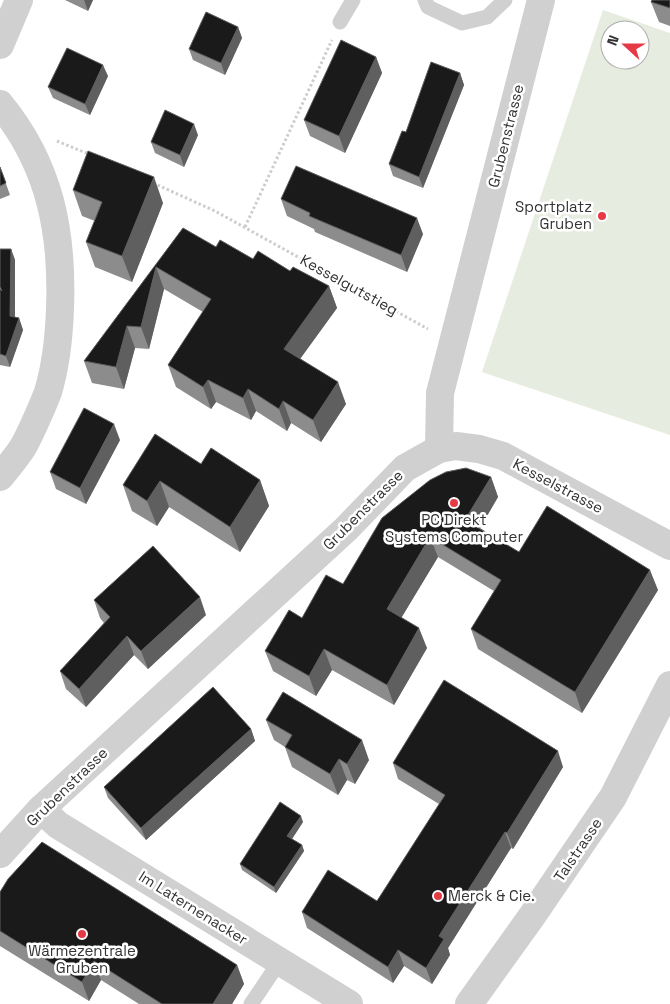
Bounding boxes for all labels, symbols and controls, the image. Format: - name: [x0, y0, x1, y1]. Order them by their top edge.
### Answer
- north arrow: [600, 20, 650, 70]
- text: N: [603, 33, 623, 48]
- street label: Grubenstrasse: [484, 82, 528, 189]
- place label: Sportplatz Gruben: [515, 197, 592, 233]
- marker: Sportplatz Gruben: [596, 210, 608, 222]
- street label: Kesselgutstieg: [297, 250, 401, 319]
- street label: Kesselstrasse: [510, 454, 607, 517]
- street label: Grubenstrasse: [319, 465, 407, 554]
- marker: PC Direkt Systems Computer: [448, 497, 460, 509]
- place label: PC Direkt Systems Computer: [385, 510, 523, 546]
- street label: Grubenstrasse: [22, 743, 111, 830]
- street label: Talstrasse: [549, 814, 606, 885]
- street label: Im Laternenacker: [135, 866, 252, 949]
- place label: Merck & Cie.: [448, 886, 535, 905]
- marker: Merck & Cie.: [432, 890, 444, 902]
- marker: Wärmezentrale Gruben: [76, 928, 88, 940]
- place label: Wärmezentrale Gruben: [28, 941, 136, 977]

